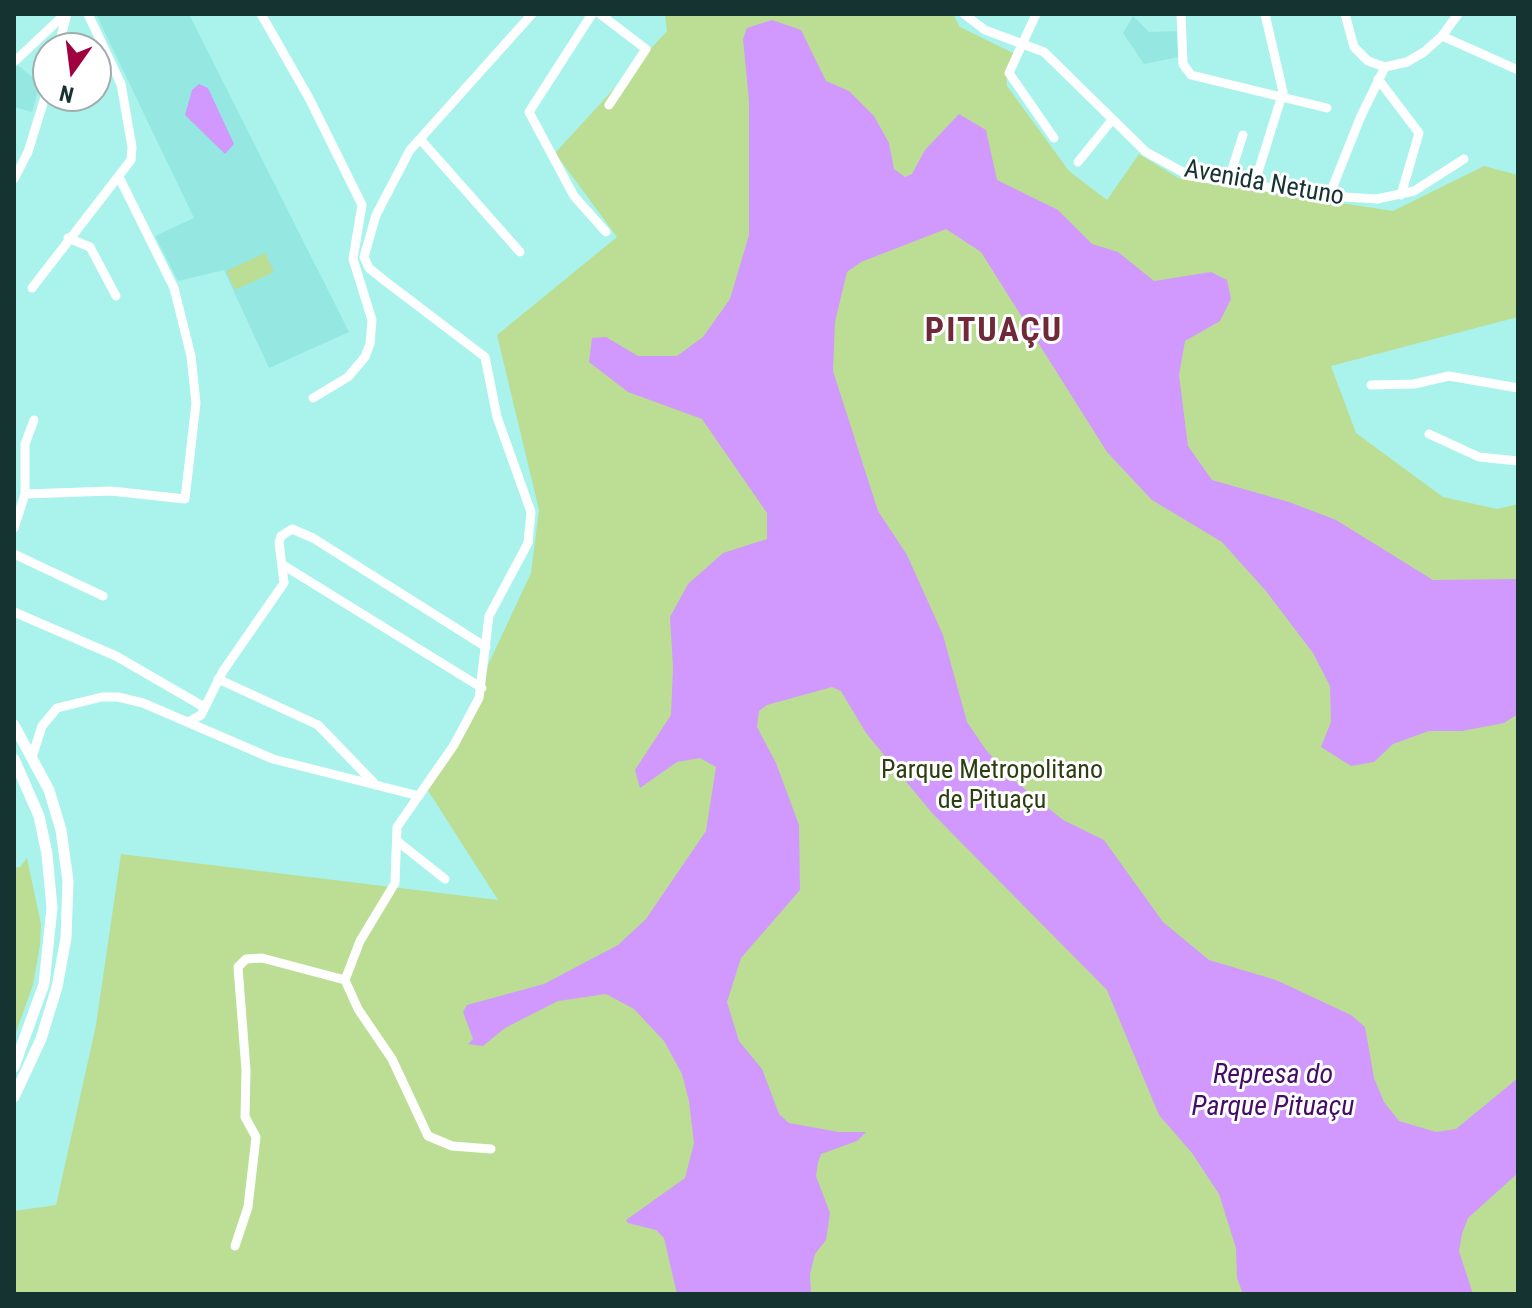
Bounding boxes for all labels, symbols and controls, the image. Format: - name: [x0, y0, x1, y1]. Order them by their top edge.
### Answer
- north arrow: [32, 32, 112, 112]
- text: N: [57, 80, 76, 108]
- street label: Avenida Netuno: [1182, 155, 1346, 213]
- district label: PITUAÇU: [925, 312, 1063, 352]
- park label: Parque Metropolitano de Pituaçu: [881, 755, 1103, 816]
- water label: Represa do Parque Pituaçu: [1192, 1059, 1354, 1125]

